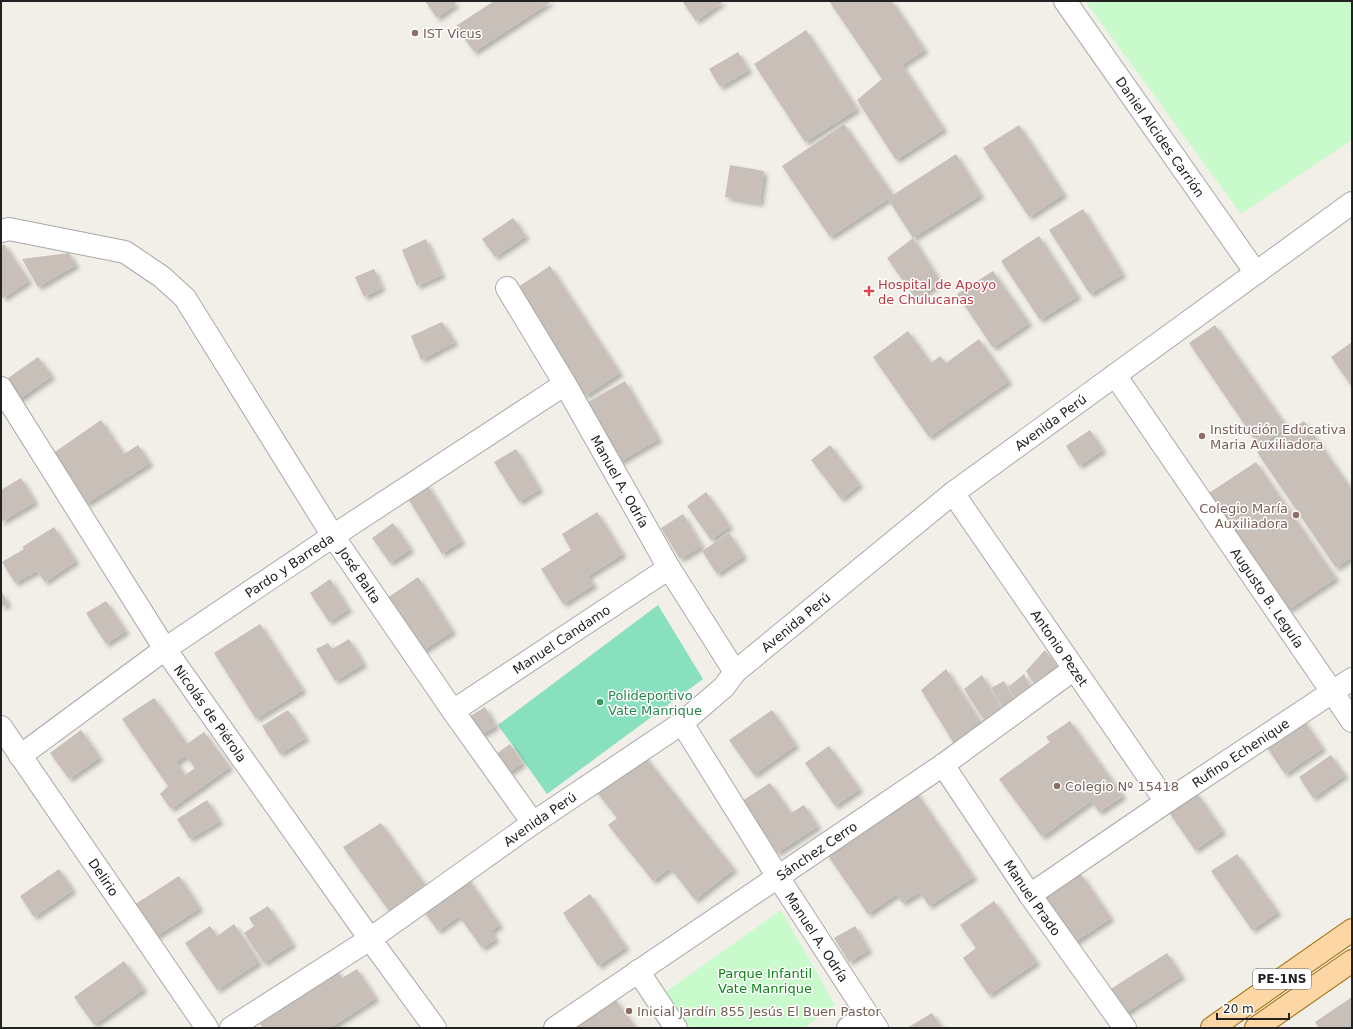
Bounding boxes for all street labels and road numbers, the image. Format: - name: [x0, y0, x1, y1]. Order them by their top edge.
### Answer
- street label: Daniel Alcides Carrión: [1113, 74, 1208, 200]
- street label: Avenida Perú: [1012, 391, 1089, 453]
- street label: Manuel A. Odría: [588, 432, 652, 530]
- street label: Pardo y Barreda: [242, 530, 337, 601]
- street label: José Balta: [335, 544, 384, 606]
- street label: Augusto B. Leguía: [1228, 545, 1307, 651]
- street label: Avenida Perú: [758, 589, 833, 655]
- street label: Manuel Candamo: [510, 602, 613, 677]
- street label: Antonio Pezet: [1028, 607, 1091, 689]
- street label: Nicolás de Piérola: [171, 662, 250, 765]
- street label: Rufino Echenique: [1189, 715, 1292, 790]
- street label: Avenida Perú: [500, 789, 579, 849]
- street label: Sánchez Cerro: [773, 818, 860, 883]
- street label: Delirio: [86, 856, 122, 899]
- street label: Manuel Prado: [1001, 857, 1064, 938]
- street label: Manuel A. Odría: [782, 889, 852, 985]
- road number: PE-1NS: [1253, 969, 1311, 989]

